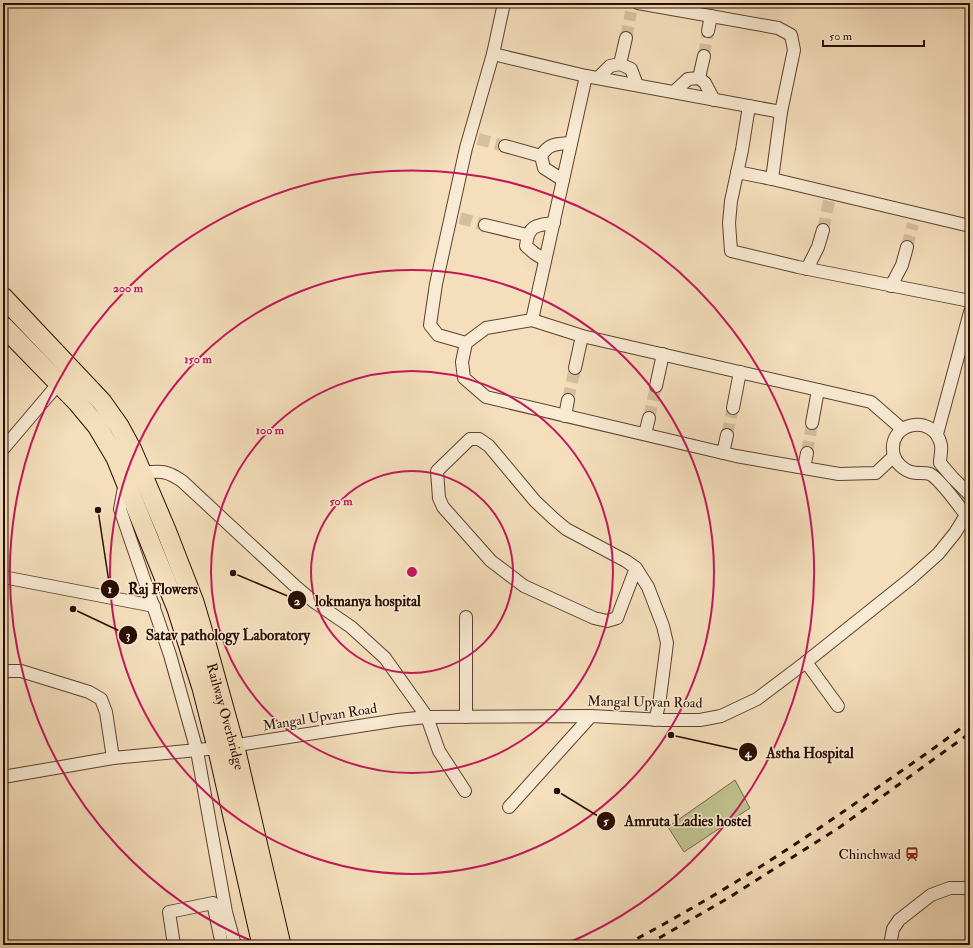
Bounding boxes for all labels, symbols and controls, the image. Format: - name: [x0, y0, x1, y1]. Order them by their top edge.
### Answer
- scale bar: [823, 22, 924, 48]
- text: 50 m: [829, 29, 853, 44]
- text: 200 m: [113, 281, 144, 296]
- text: 150 m: [184, 352, 212, 367]
- text: 100 m: [256, 423, 285, 438]
- text: 50 m: [329, 494, 353, 509]
- centre of rings: [405, 565, 419, 579]
- callout: Raj Flowers: [100, 575, 206, 602]
- text: Raj Flowers: [128, 580, 198, 599]
- text: 1: [108, 582, 112, 597]
- callout: lokmanya hospital: [287, 587, 429, 614]
- text: lokmanya hospital: [314, 592, 421, 612]
- text: 2: [294, 594, 300, 609]
- callout: Satav pathology Laboratory: [118, 622, 318, 649]
- text: Satav pathology Laboratory: [146, 626, 312, 646]
- text: 3: [126, 628, 131, 643]
- street label: Railway Overbridge: [203, 661, 248, 772]
- street label: Mangal Upvan Road: [587, 692, 703, 713]
- street label: Mangal Upvan Road: [262, 700, 378, 735]
- callout: Astha Hospital: [738, 739, 861, 766]
- text: Astha Hospital: [765, 744, 854, 764]
- text: 4: [744, 746, 753, 761]
- callout: Amruta Ladies hostel: [596, 808, 759, 835]
- text: Amruta Ladies hostel: [624, 812, 752, 831]
- text: 5: [603, 814, 609, 829]
- place label: Chinchwad: [838, 846, 901, 863]
- station icon: Chinchwad: [904, 846, 920, 862]

